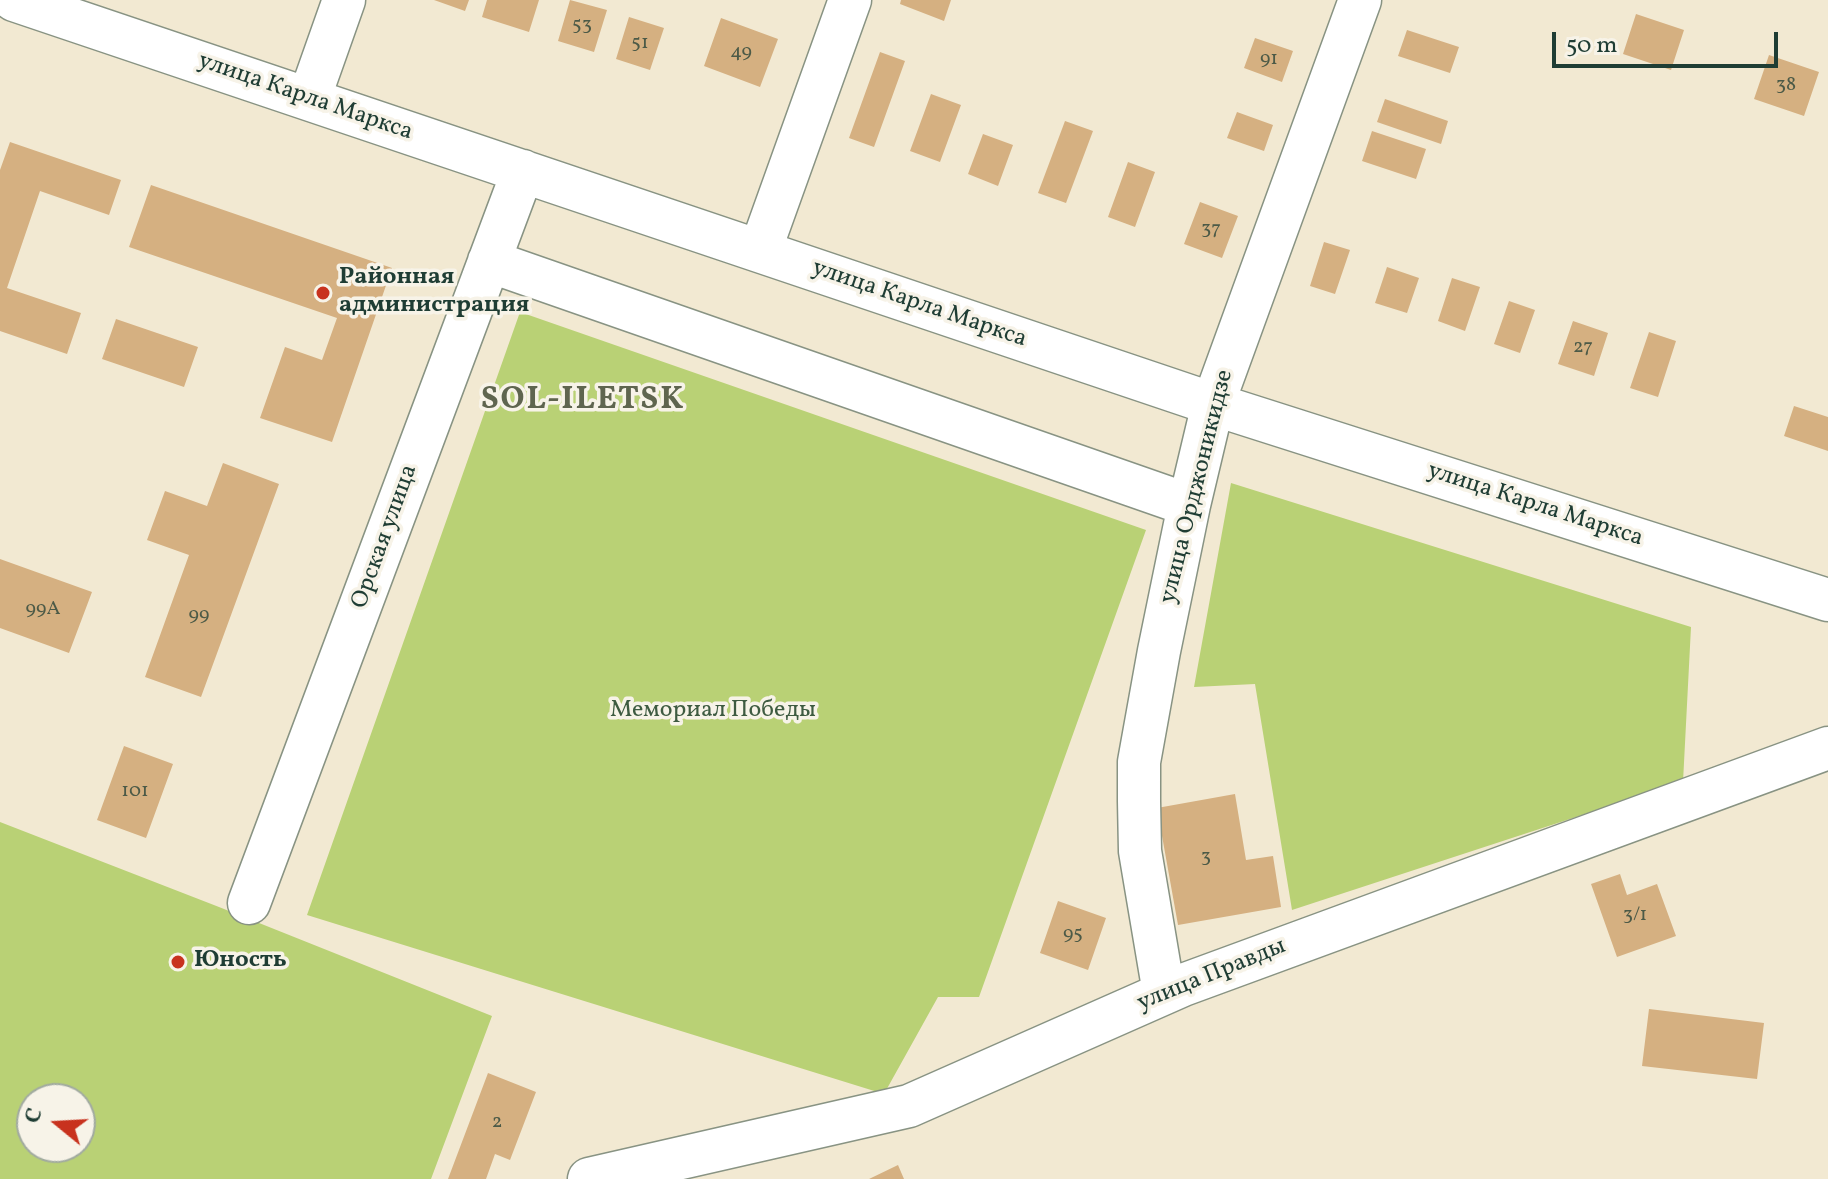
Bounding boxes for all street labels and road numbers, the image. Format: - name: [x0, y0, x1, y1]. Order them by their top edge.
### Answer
- street label: улица Карла Маркса: [194, 48, 416, 148]
- street label: улица Карла Маркса: [808, 255, 1030, 355]
- street label: улица Орджоникидзе: [1155, 367, 1241, 607]
- street label: улица Карла Маркса: [1423, 458, 1647, 554]
- street label: Орская улица: [347, 461, 425, 613]
- street label: улица Правды: [1133, 933, 1291, 1019]

